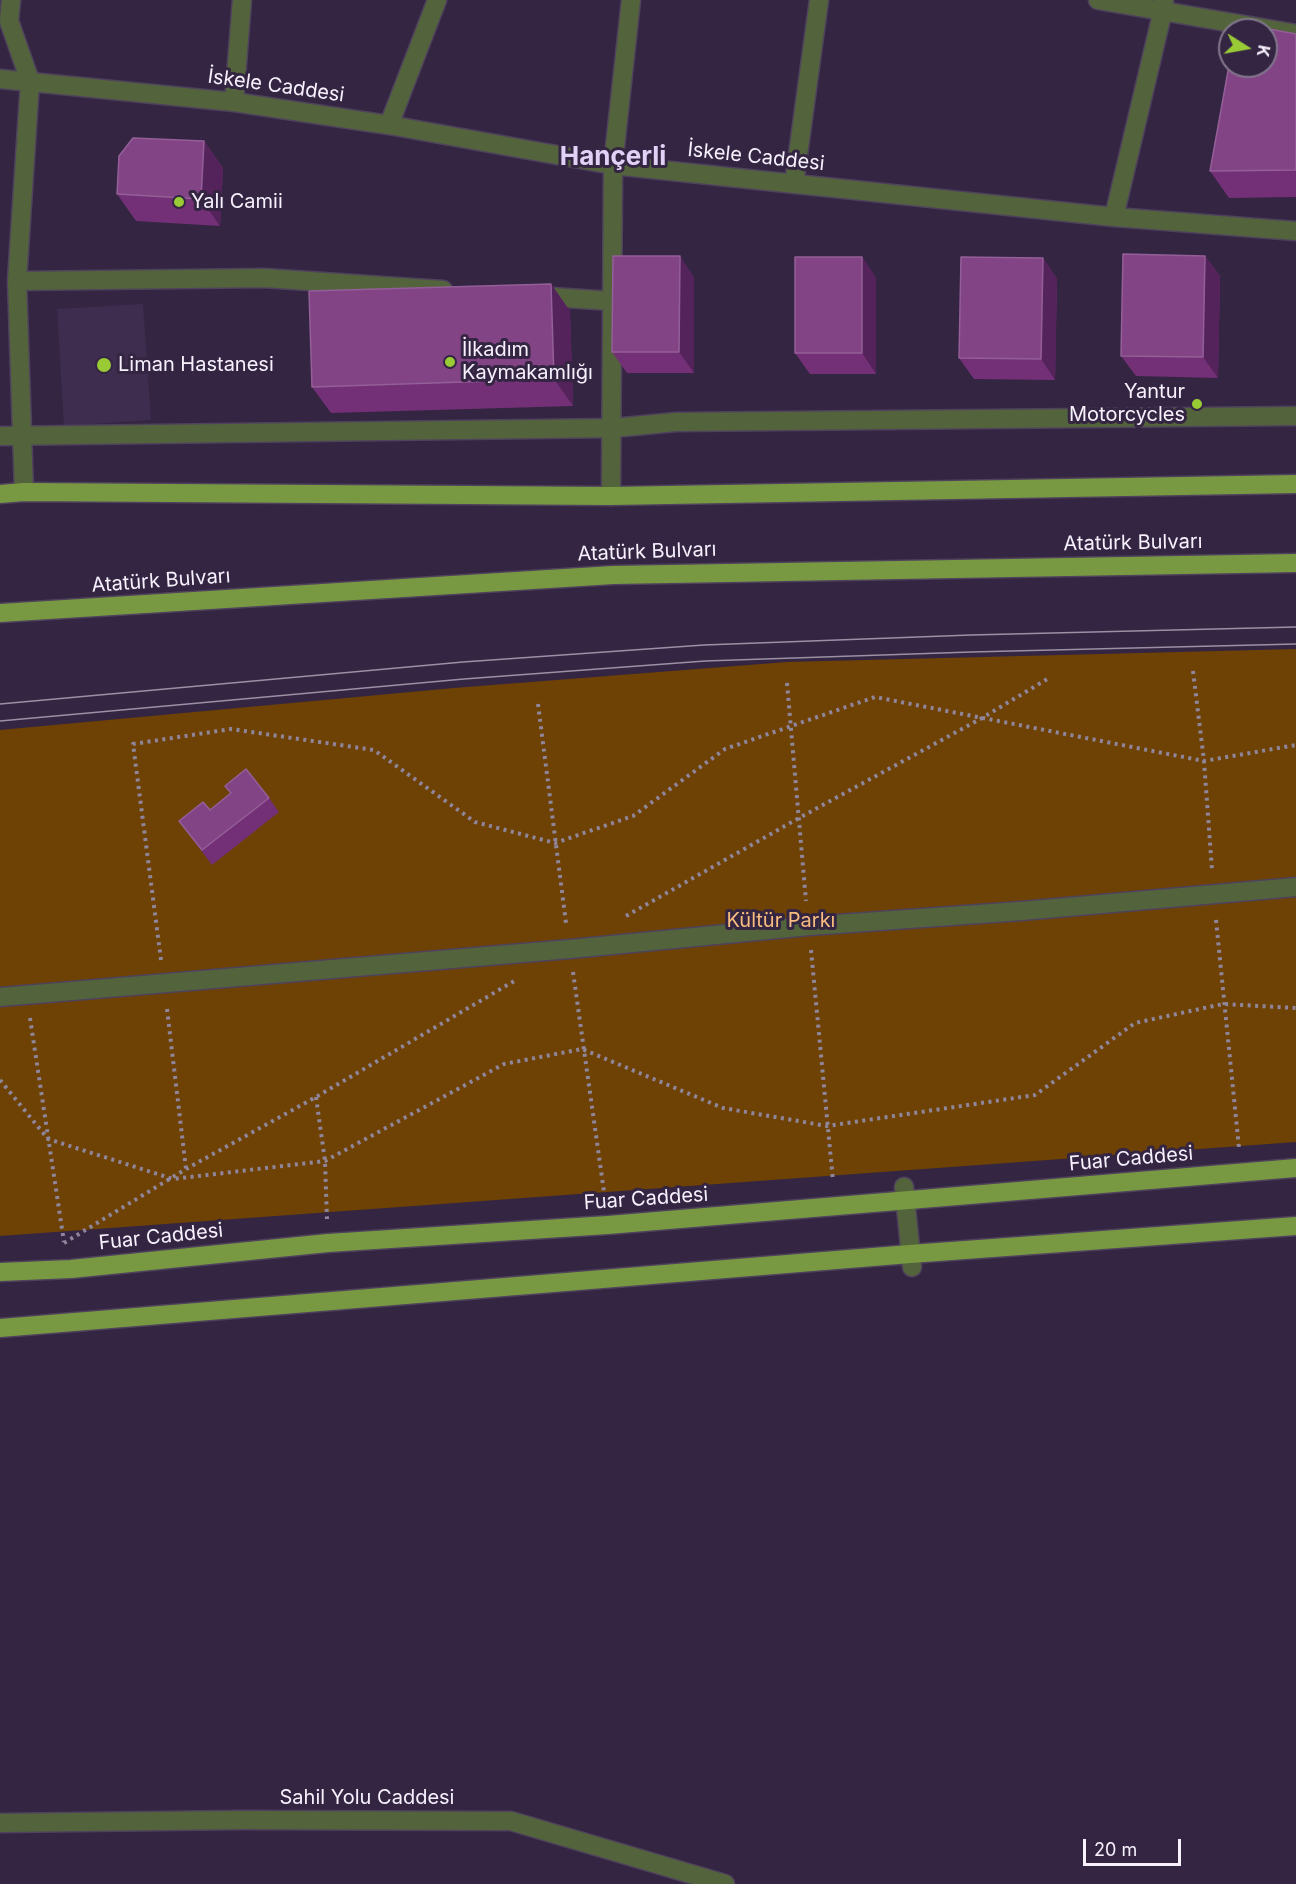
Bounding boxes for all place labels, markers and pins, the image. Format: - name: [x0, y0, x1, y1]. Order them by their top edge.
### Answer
- place label: Yalı Camii: [191, 190, 283, 214]
- marker: Yalı Camii: [172, 195, 186, 209]
- place label: İlkadım Kaymakamlığı: [462, 338, 593, 385]
- place label: Liman Hastanesi: [118, 353, 274, 377]
- marker: İlkadım Kaymakamlığı: [443, 355, 457, 369]
- marker: Liman Hastanesi: [95, 356, 113, 374]
- place label: Yantur Motorcycles: [1069, 380, 1185, 427]
- marker: Yantur Motorcycles: [1190, 397, 1204, 411]

